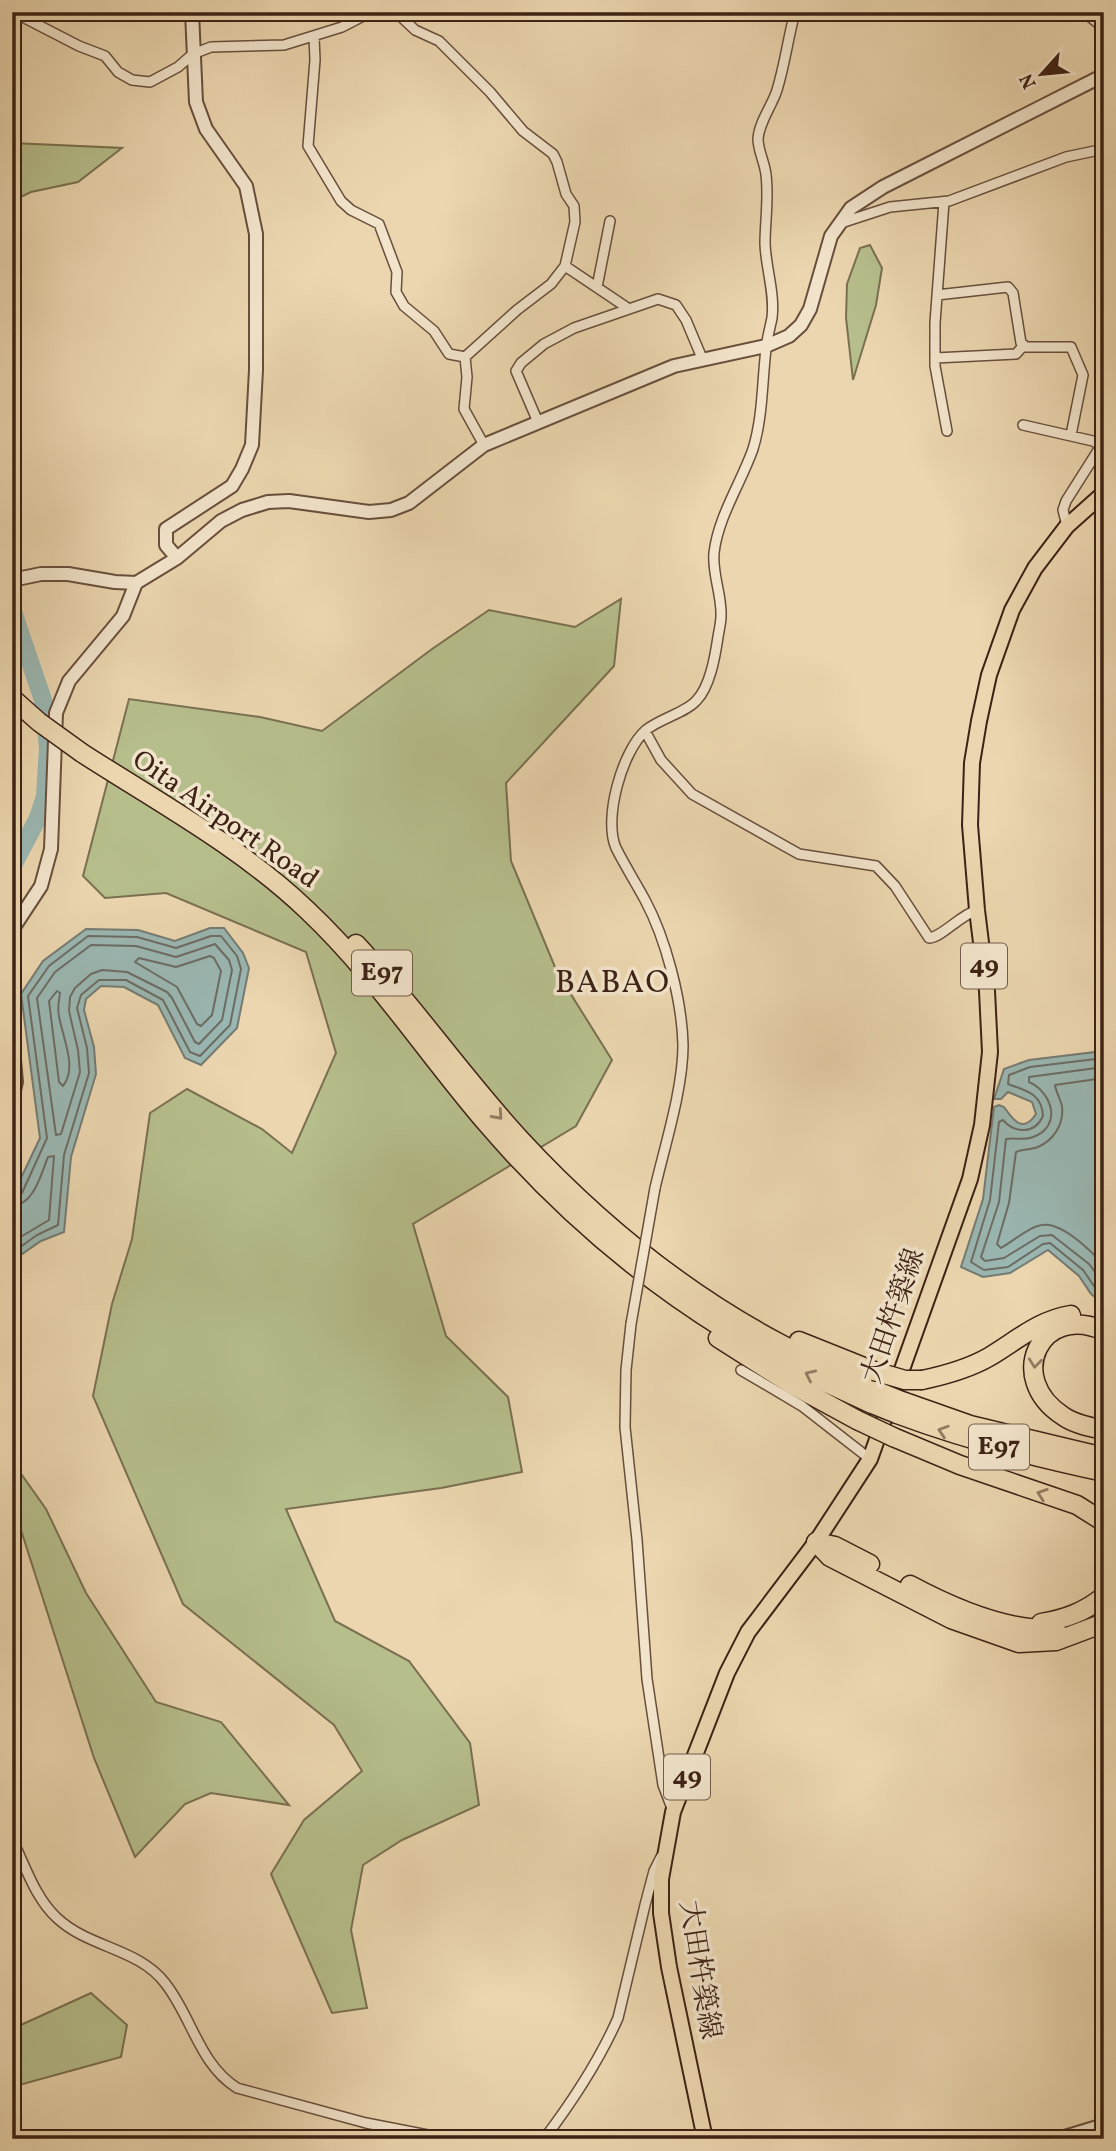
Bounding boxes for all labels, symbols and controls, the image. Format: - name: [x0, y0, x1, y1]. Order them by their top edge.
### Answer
- north arrow: [1007, 38, 1078, 108]
- text: N: [1014, 69, 1043, 93]
- street label: Oita Airport Road: [124, 741, 326, 899]
- road number: 49: [961, 944, 1007, 988]
- road number: E97: [352, 950, 412, 996]
- district label: BABAO: [555, 962, 671, 1006]
- one-way arrow: [490, 1106, 503, 1119]
- street label: 大田杵築線: [853, 1243, 935, 1389]
- one-way arrow: [1027, 1357, 1042, 1369]
- one-way arrow: [805, 1370, 817, 1384]
- road number: E97: [969, 1424, 1029, 1470]
- one-way arrow: [937, 1425, 949, 1439]
- one-way arrow: [1036, 1488, 1049, 1502]
- road number: 49: [664, 1754, 710, 1800]
- street label: 大田杵築線: [669, 1898, 729, 2042]

